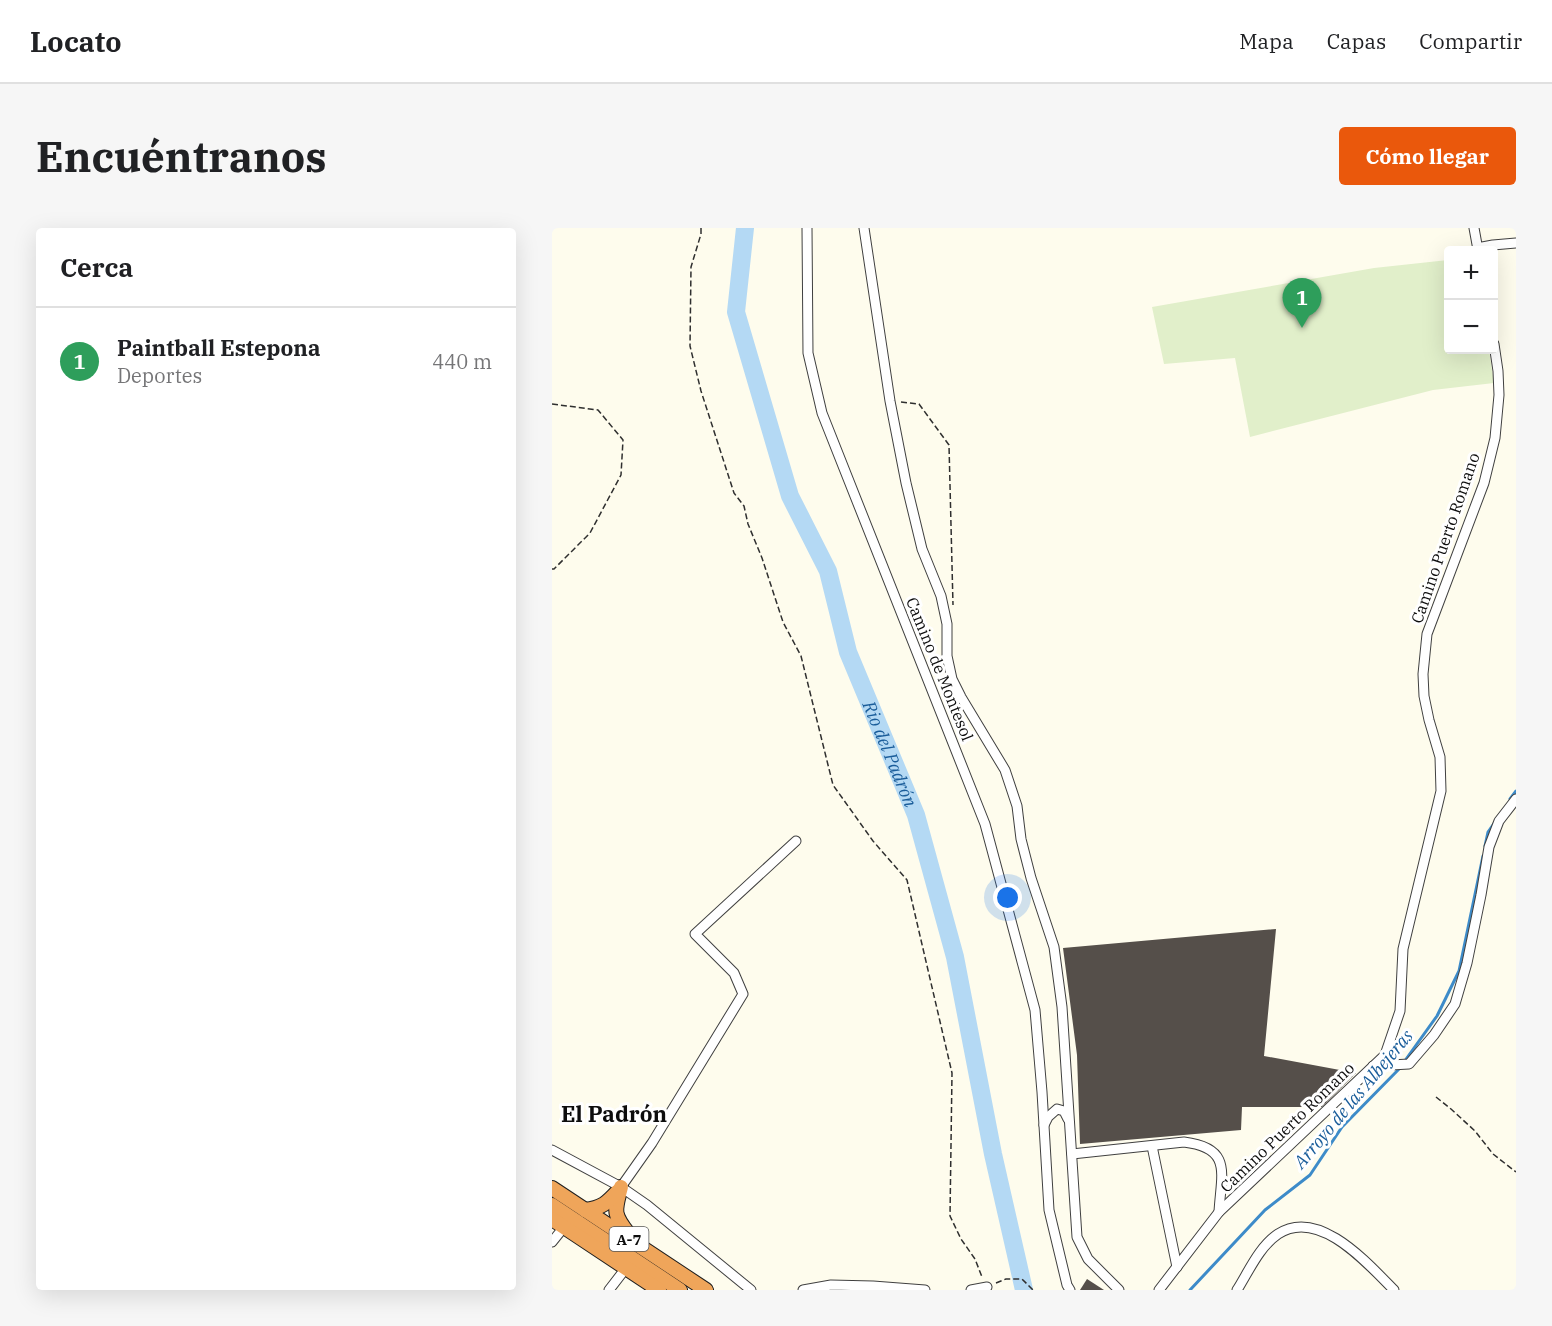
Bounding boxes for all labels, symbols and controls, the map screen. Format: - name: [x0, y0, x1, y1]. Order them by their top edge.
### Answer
- text: Locato: [30, 23, 122, 60]
- text: Mapa: [1239, 27, 1294, 55]
- text: Capas: [1327, 27, 1386, 55]
- text: Compartir: [1419, 27, 1522, 55]
- button: Cómo llegar: [1339, 127, 1516, 185]
- text: Encuéntranos: [36, 129, 327, 184]
- map controls: [1444, 246, 1498, 354]
- button: +: [1444, 246, 1498, 300]
- text: Cerca: [60, 250, 133, 284]
- pin: 1: [1282, 279, 1322, 328]
- button: −: [1444, 300, 1498, 354]
- text: Paintball Estepona: [117, 333, 320, 362]
- text: 1: [74, 348, 86, 375]
- text: 440 m: [432, 348, 492, 375]
- text: Deportes: [117, 362, 202, 389]
- street label: Camino Puerto Romano: [1406, 450, 1484, 626]
- street label: Camino de Montesol: [902, 594, 978, 744]
- water label: Rio del Padrón: [858, 696, 923, 811]
- your location: [993, 883, 1022, 912]
- water label: Arroyo de las Albejeras: [1288, 1025, 1418, 1174]
- street label: Camino Puerto Romano: [1216, 1058, 1358, 1196]
- district label: El Padrón: [561, 1099, 667, 1128]
- road number: A-7: [610, 1227, 649, 1251]

